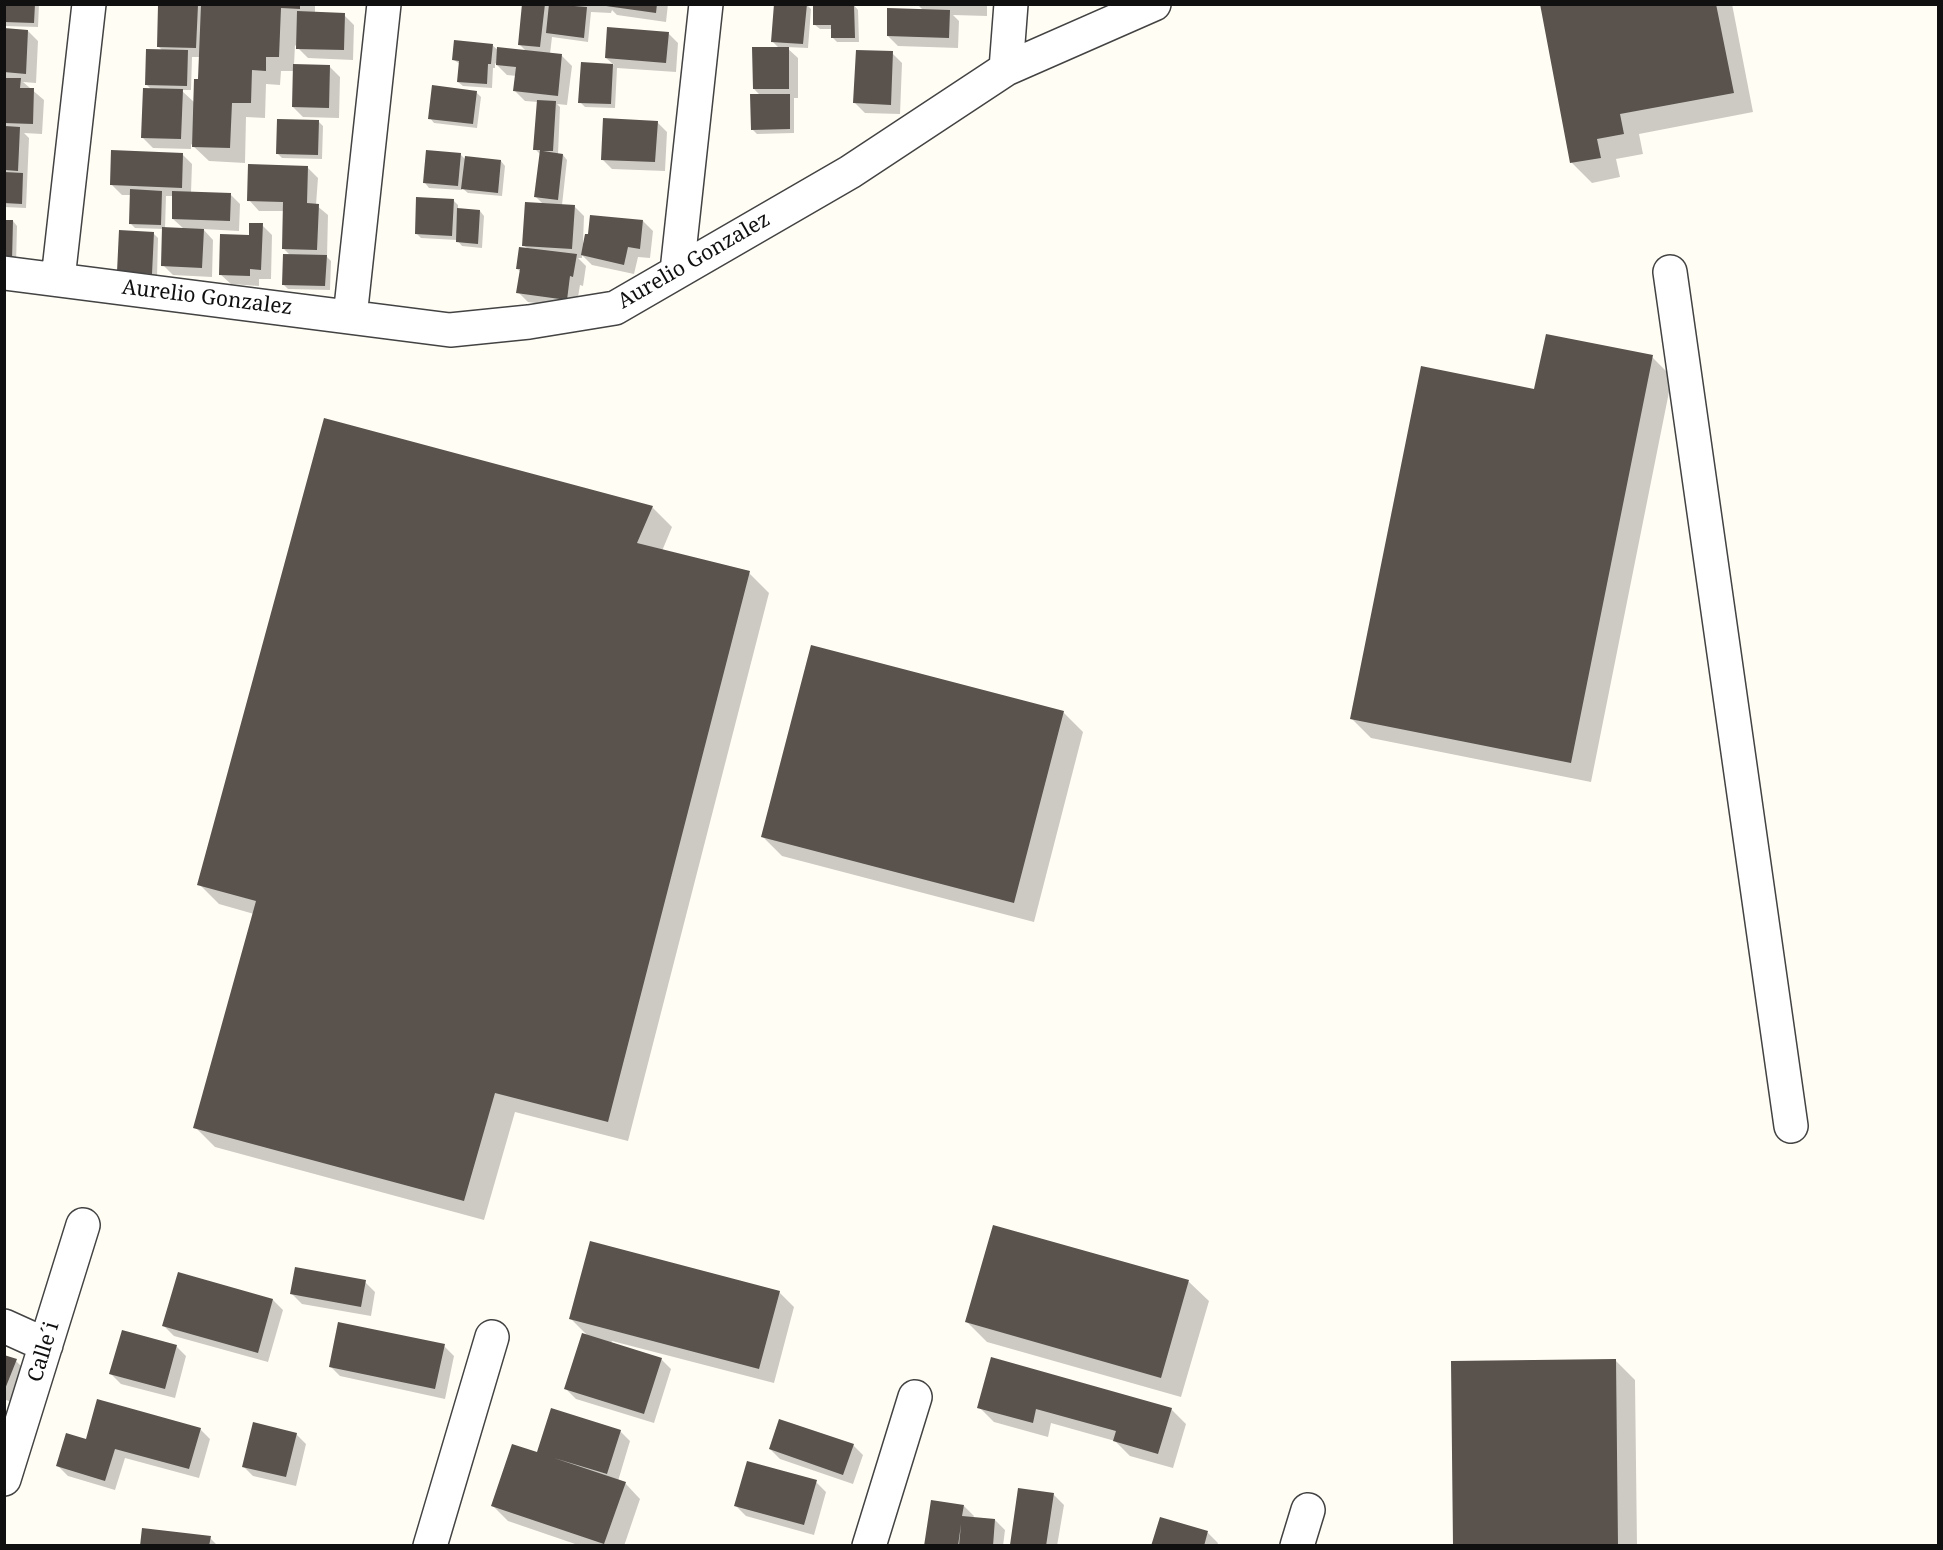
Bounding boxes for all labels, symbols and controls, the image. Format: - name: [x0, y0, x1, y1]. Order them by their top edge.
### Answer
- street label: Aurelio Gonzalez: [614, 207, 774, 315]
- street label: Aurelio Gonzalez: [120, 275, 294, 321]
- street label: Calle´i: [23, 1319, 65, 1385]

